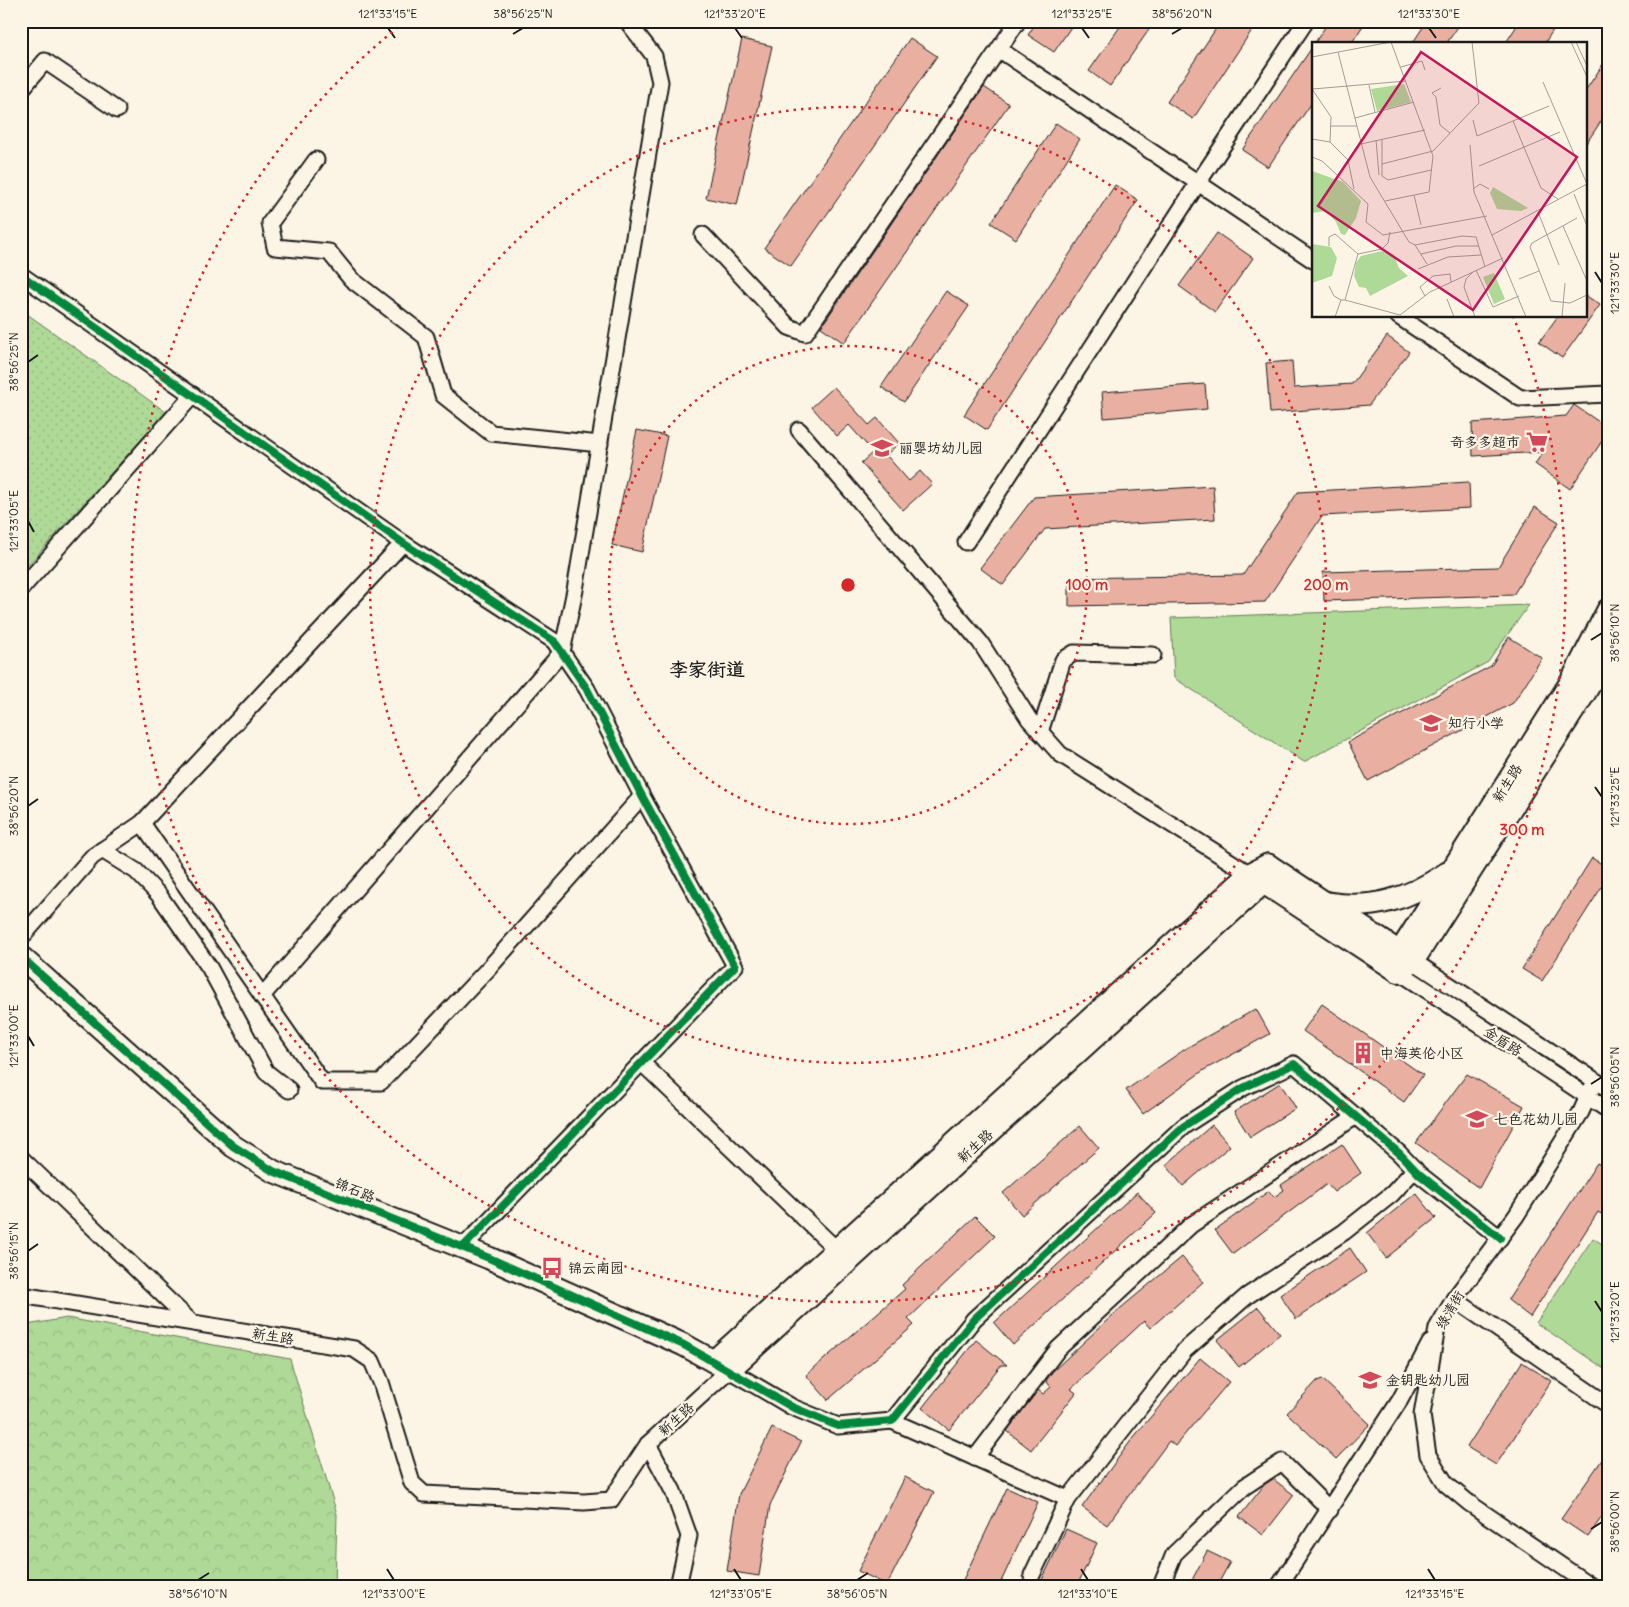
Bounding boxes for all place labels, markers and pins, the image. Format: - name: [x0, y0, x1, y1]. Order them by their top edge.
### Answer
- supermarket icon: 奇多多超市: [1524, 429, 1550, 455]
- place label: 奇多多超市: [1450, 433, 1520, 451]
- school or university icon: 丽婴坊幼儿园: [869, 435, 895, 461]
- place label: 丽婴坊幼儿园: [899, 439, 983, 457]
- centre of rings: [839, 576, 857, 594]
- school or university icon: 知行小学: [1418, 710, 1444, 736]
- place label: 知行小学: [1448, 714, 1504, 732]
- building icon: 中海英伦小区: [1350, 1040, 1376, 1066]
- place label: 中海英伦小区: [1380, 1044, 1464, 1062]
- school or university icon: 七色花幼儿园: [1464, 1106, 1490, 1132]
- place label: 七色花幼儿园: [1494, 1110, 1578, 1128]
- bus stop icon: 锦云南园: [539, 1255, 565, 1281]
- place label: 锦云南园: [568, 1259, 624, 1277]
- school or university icon: 金钥匙幼儿园: [1357, 1367, 1383, 1393]
- place label: 金钥匙幼儿园: [1386, 1371, 1470, 1389]

